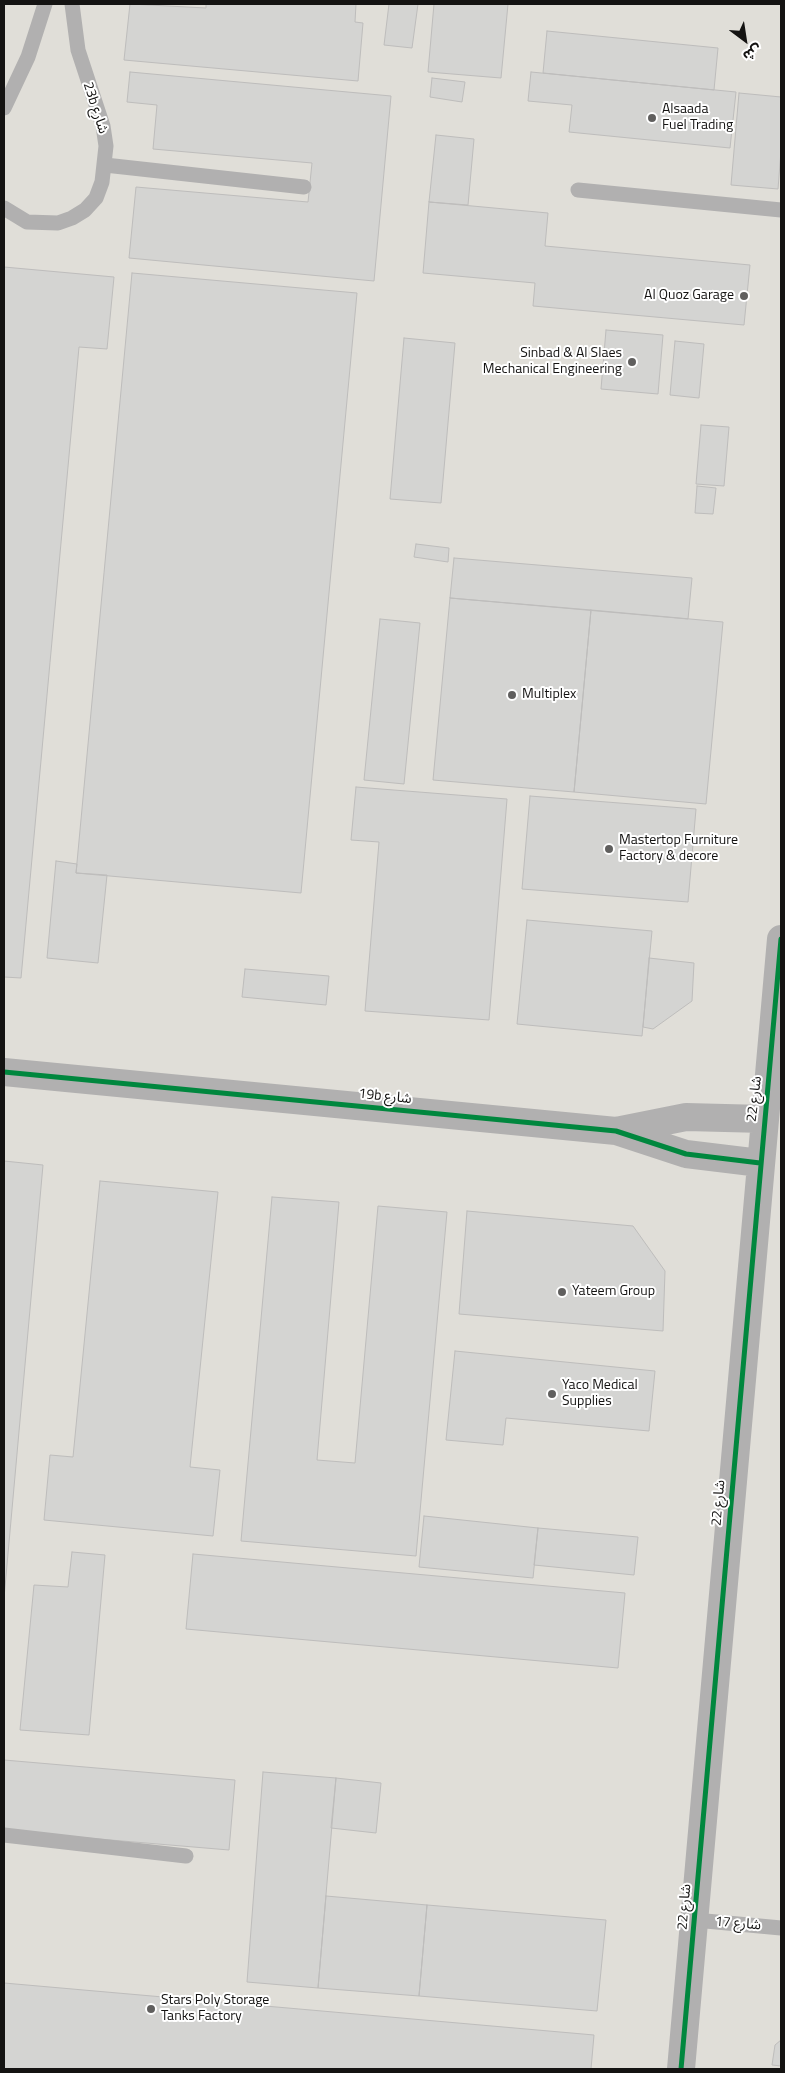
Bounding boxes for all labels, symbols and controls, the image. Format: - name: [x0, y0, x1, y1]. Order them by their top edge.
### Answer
- north arrow: [720, 15, 770, 65]
- text: ش: [739, 39, 767, 67]
- street label: 23b شارع: [79, 80, 111, 136]
- place label: Alsaada Fuel Trading: [662, 102, 733, 134]
- marker: Alsaada Fuel Trading: [646, 112, 658, 124]
- place label: Al Quoz Garage: [644, 288, 734, 304]
- marker: Al Quoz Garage: [738, 290, 750, 302]
- place label: Sinbad & Al Slaes Mechanical Engineering: [483, 346, 622, 378]
- marker: Sinbad & Al Slaes Mechanical Engineering: [626, 356, 638, 368]
- place label: Multiplex: [522, 687, 576, 703]
- marker: Multiplex: [506, 689, 518, 701]
- place label: Mastertop Furniture Factory & decore: [619, 833, 738, 866]
- marker: Mastertop Furniture Factory & decore: [603, 843, 615, 855]
- street label: شارع 22: [744, 1075, 766, 1123]
- street label: 19b شارع: [358, 1086, 412, 1108]
- place label: Yateem Group: [572, 1284, 655, 1300]
- marker: Yateem Group: [556, 1286, 568, 1298]
- place label: Yaco Medical Supplies: [562, 1378, 638, 1410]
- marker: Yaco Medical Supplies: [546, 1388, 558, 1400]
- street label: شارع 22: [709, 1479, 729, 1527]
- street label: شارع 22: [675, 1883, 695, 1931]
- street label: شارع 17: [714, 1914, 762, 1934]
- place label: Stars Poly Storage Tanks Factory: [161, 1993, 269, 2025]
- marker: Stars Poly Storage Tanks Factory: [145, 2003, 157, 2015]

